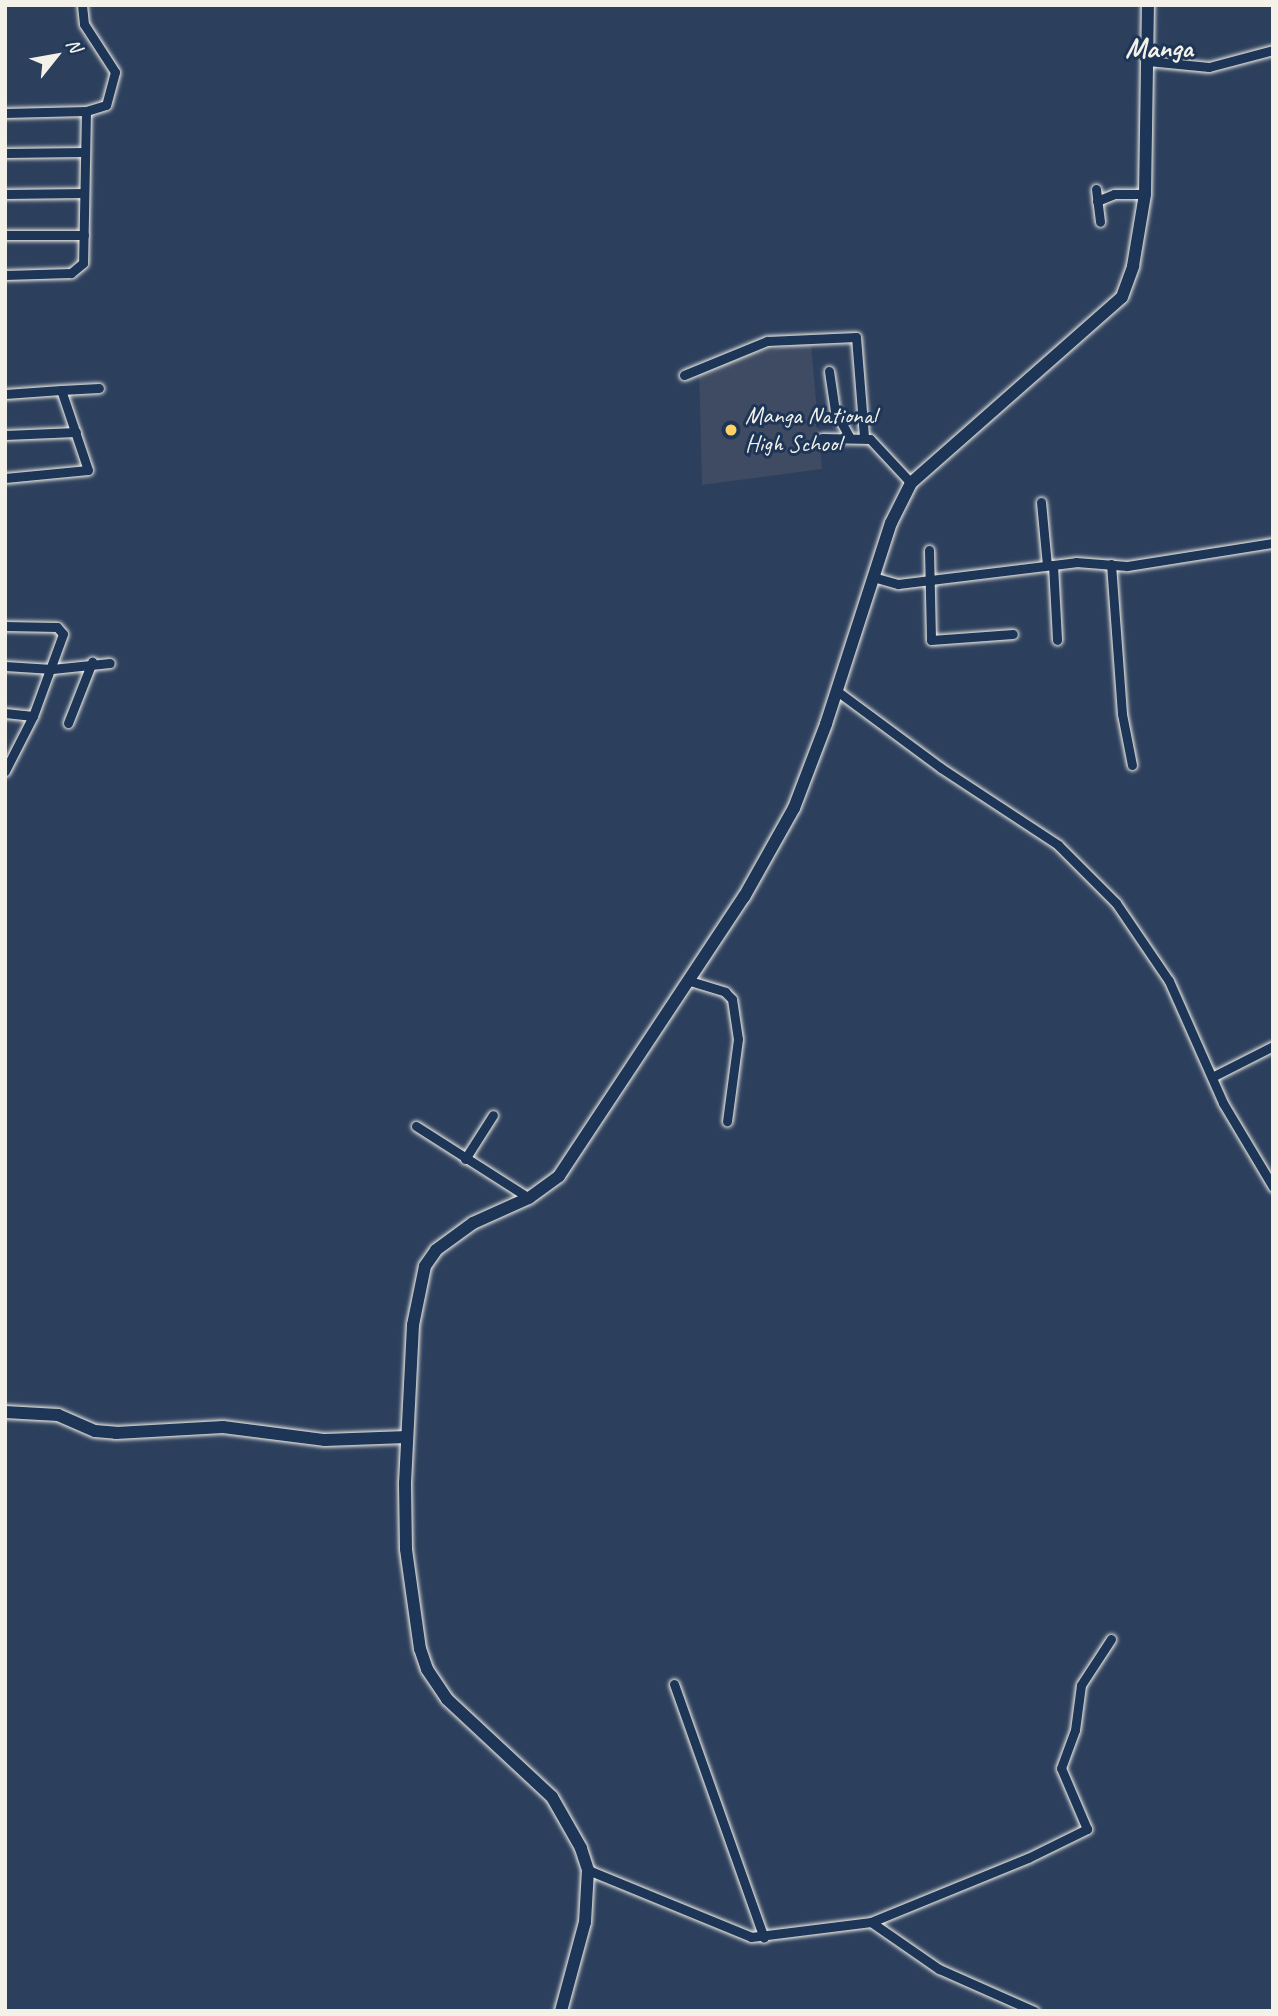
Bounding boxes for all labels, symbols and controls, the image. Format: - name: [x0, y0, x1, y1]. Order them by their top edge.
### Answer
- north arrow: [21, 21, 91, 91]
- district label: Manga: [1125, 31, 1193, 65]
- text: N: [61, 34, 87, 56]
- place label: Manga National High School: [745, 402, 879, 458]
- marker: Manga National High School: [723, 422, 739, 438]

